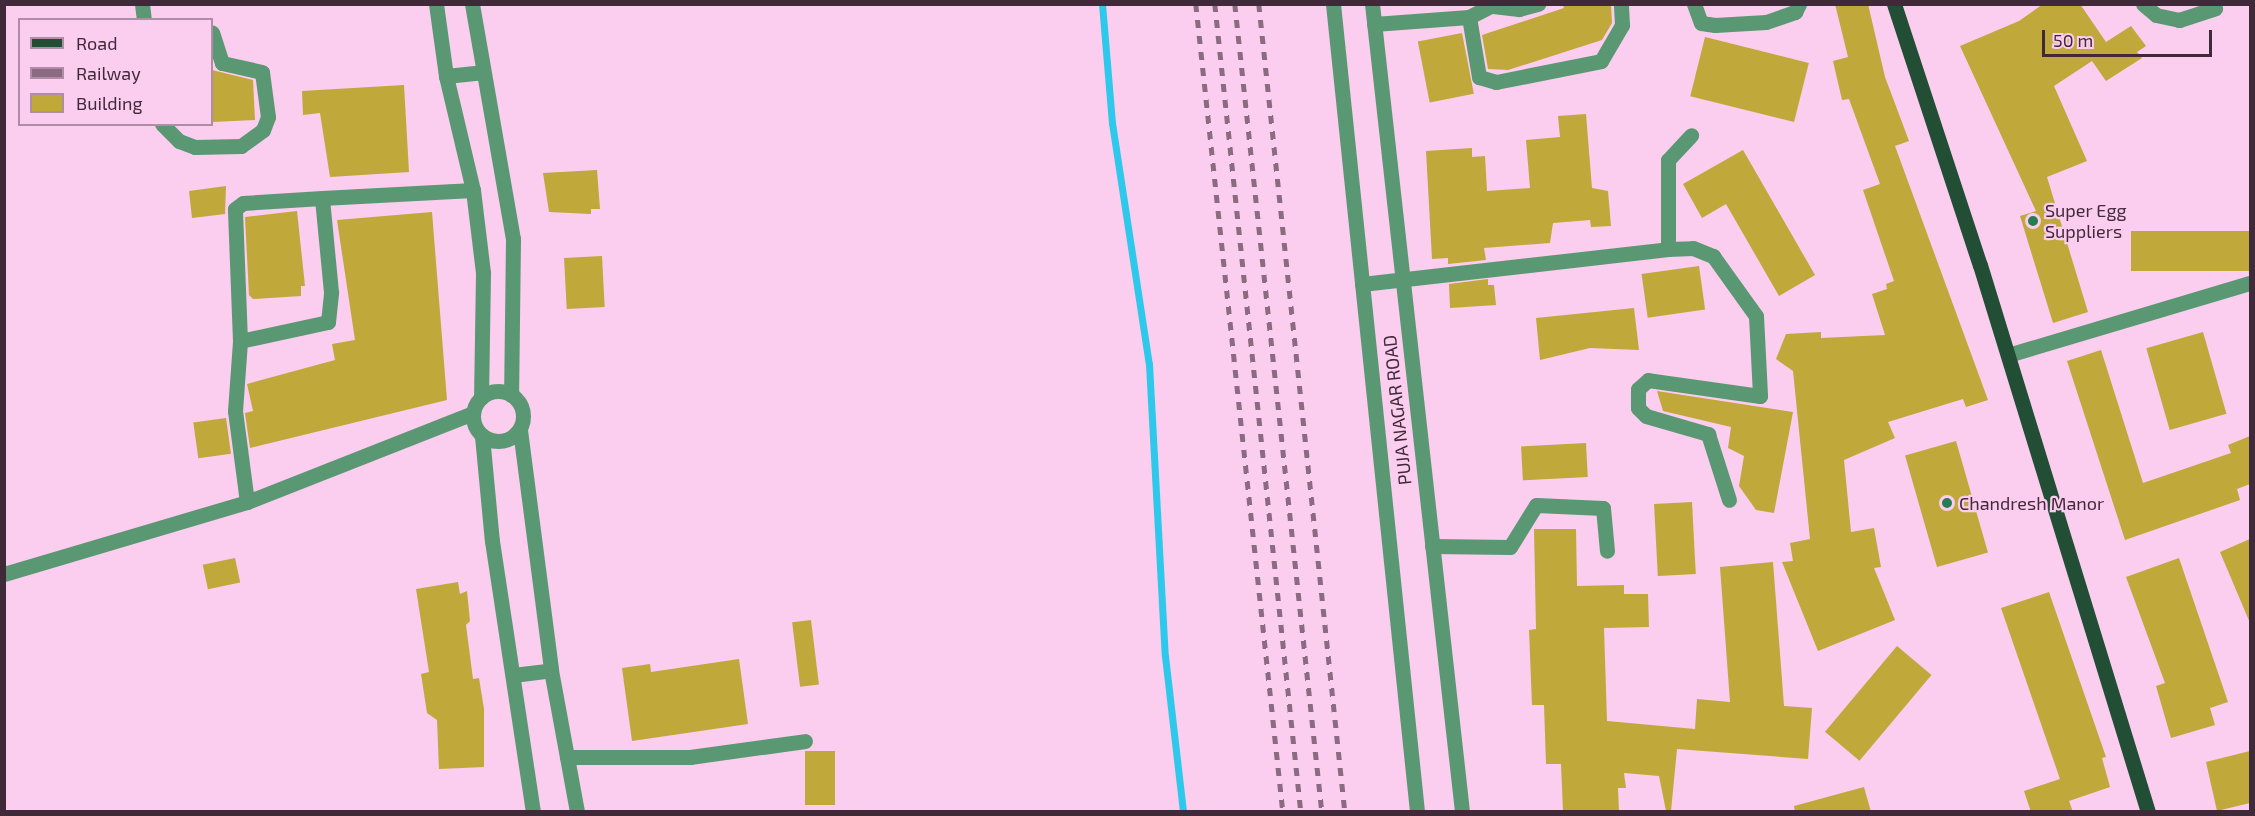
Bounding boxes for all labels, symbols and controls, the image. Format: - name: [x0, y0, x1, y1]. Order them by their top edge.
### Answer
- legend: [18, 18, 213, 126]
- scale bar: [2045, 18, 2214, 56]
- text: 50 m: [2053, 29, 2093, 51]
- text: Road: [76, 32, 117, 54]
- text: Railway: [76, 62, 141, 84]
- text: Building: [76, 92, 143, 114]
- place label: Super Egg Suppliers: [2045, 200, 2127, 242]
- marker: Super Egg Suppliers: [2026, 214, 2040, 228]
- street label: PUJA NAGAR ROAD: [1378, 334, 1416, 486]
- place label: Chandresh Manor: [1959, 492, 2104, 514]
- marker: Chandresh Manor: [1940, 496, 1954, 510]

